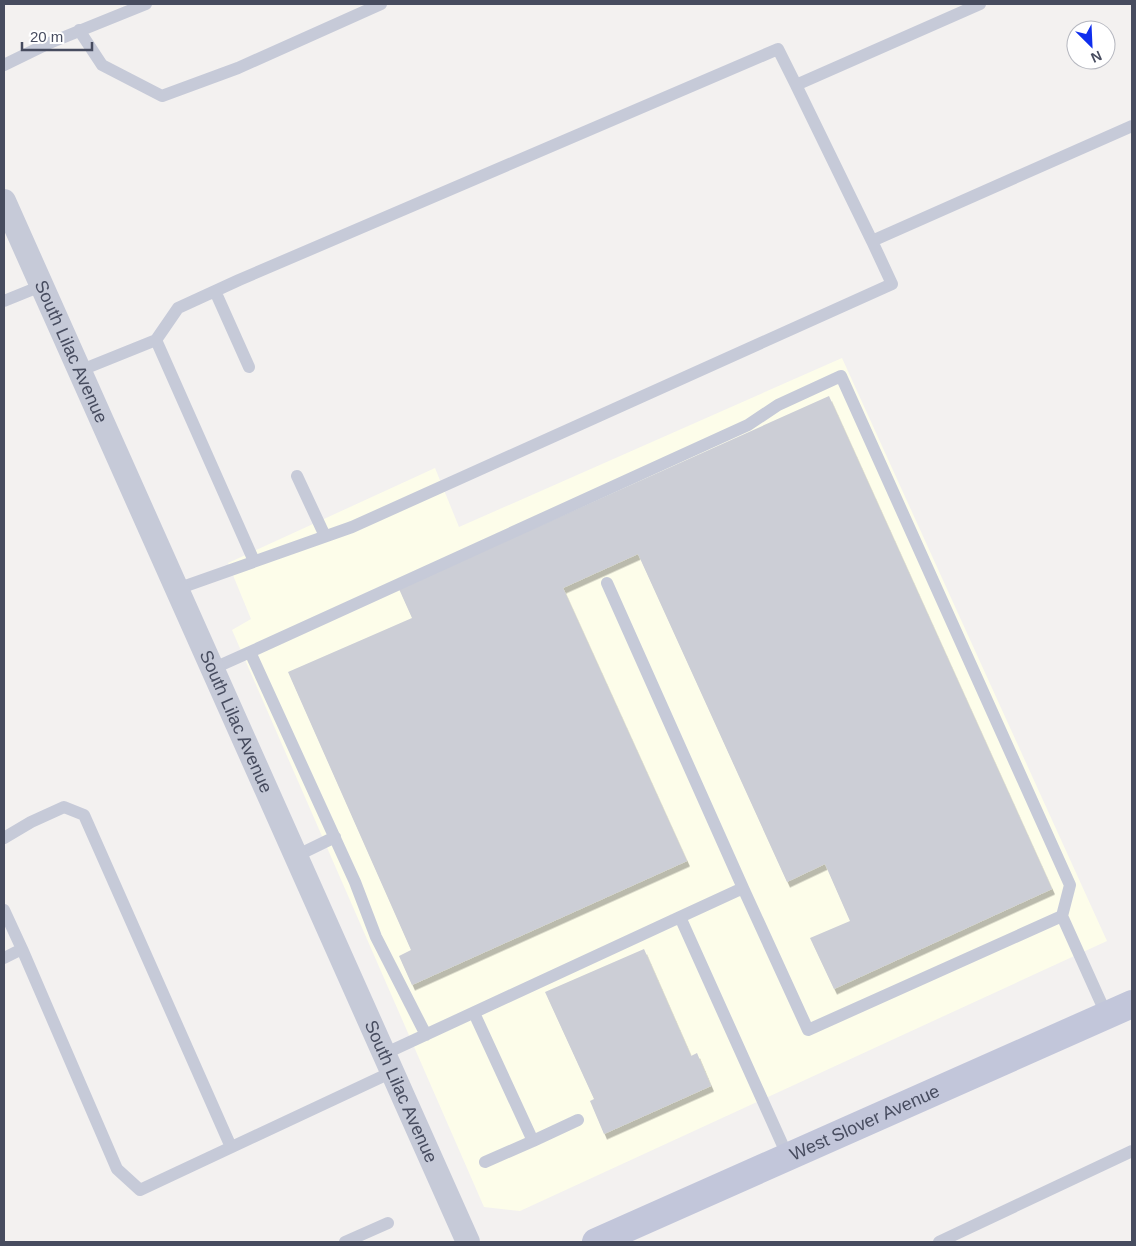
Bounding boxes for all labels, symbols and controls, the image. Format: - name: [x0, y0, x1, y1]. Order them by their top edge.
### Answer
- scale bar: [22, 20, 92, 52]
- north arrow: [1066, 20, 1116, 70]
- text: 20 m: [30, 28, 63, 45]
- text: N: [1088, 48, 1104, 66]
- street label: South Lilac Avenue: [31, 277, 112, 426]
- street label: South Lilac Avenue: [196, 647, 277, 796]
- street label: South Lilac Avenue: [360, 1017, 441, 1166]
- street label: West Slover Avenue: [787, 1081, 943, 1165]

